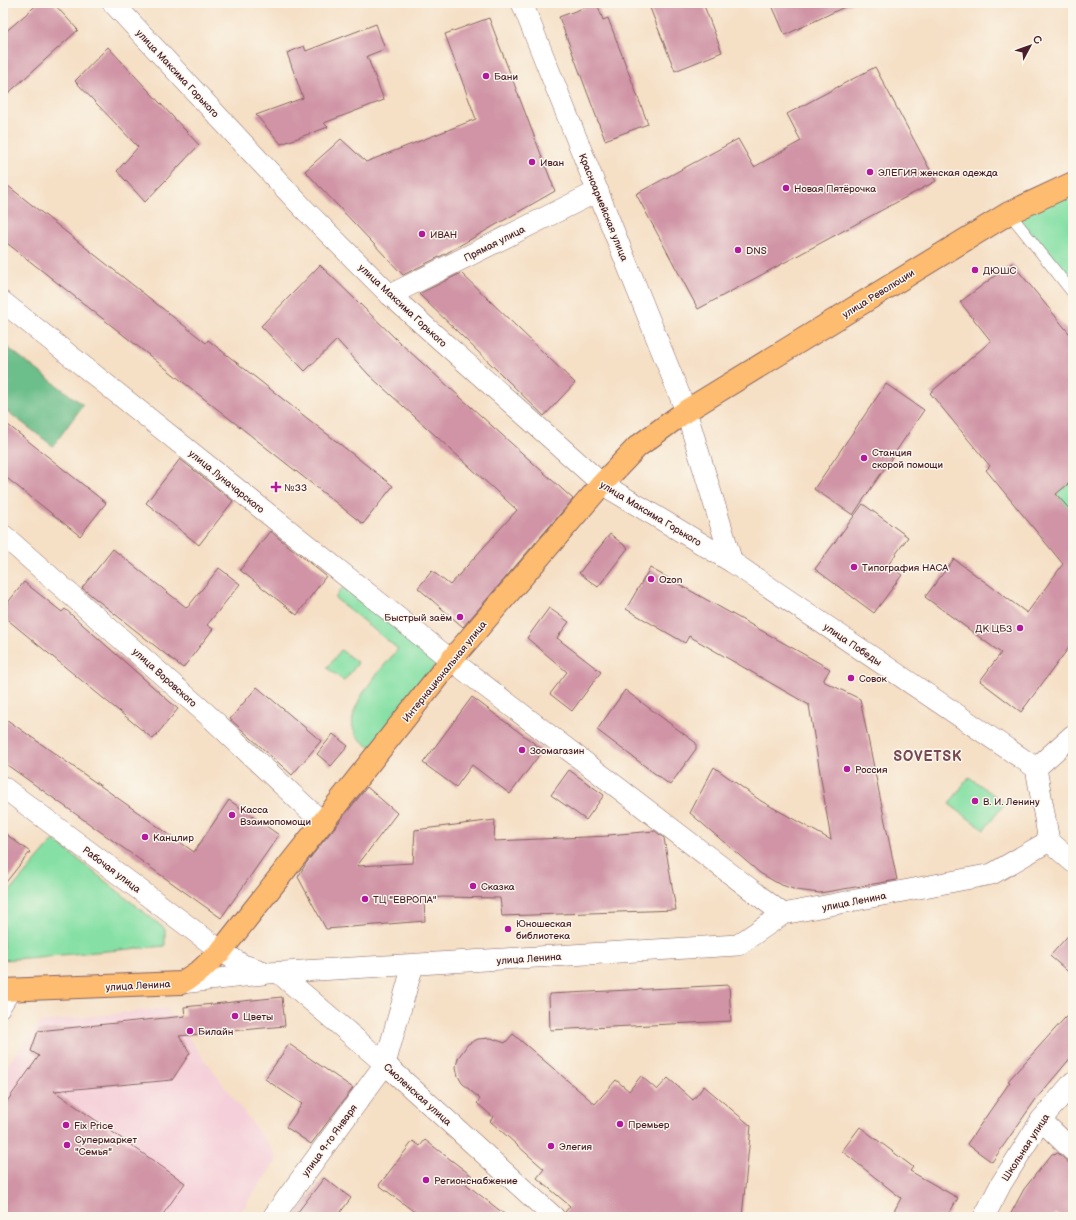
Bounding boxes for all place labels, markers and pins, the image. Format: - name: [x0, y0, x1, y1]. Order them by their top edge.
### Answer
- marker: Бани: [481, 71, 491, 81]
- place label: Бани: [494, 71, 518, 83]
- marker: Иван: [527, 157, 537, 167]
- place label: Иван: [540, 157, 564, 169]
- marker: ЭЛЕГИЯ женская одежда: [865, 167, 875, 177]
- place label: ЭЛЕГИЯ женская одежда: [878, 167, 998, 179]
- marker: Новая Пятёрочка: [781, 183, 791, 193]
- place label: Новая Пятёрочка: [794, 183, 876, 195]
- marker: ИВАН: [417, 229, 427, 239]
- place label: ИВАН: [430, 229, 457, 241]
- marker: DNS: [733, 245, 743, 255]
- place label: DNS: [746, 245, 767, 257]
- marker: ДЮШС: [970, 265, 980, 275]
- place label: ДЮШС: [983, 265, 1017, 277]
- place label: Станция скорой помощи: [872, 447, 943, 471]
- marker: Станция скорой помощи: [859, 453, 869, 463]
- marker: №33: [271, 482, 281, 492]
- place label: №33: [284, 482, 307, 494]
- marker: Типография НАСА: [849, 562, 859, 572]
- place label: Типография НАСА: [862, 562, 949, 574]
- marker: Ozon: [646, 574, 656, 584]
- place label: Ozon: [659, 574, 683, 586]
- place label: Быстрый заём: [384, 612, 452, 624]
- marker: Быстрый заём: [455, 612, 465, 622]
- place label: ДК ЦБЗ: [975, 623, 1012, 635]
- marker: ДК ЦБЗ: [1015, 623, 1025, 633]
- marker: Совок: [846, 673, 856, 683]
- place label: Совок: [859, 673, 887, 685]
- marker: Зоомагазин: [517, 745, 527, 755]
- place label: Зоомагазин: [530, 745, 584, 757]
- marker: Россия: [842, 764, 852, 774]
- place label: Россия: [855, 764, 888, 776]
- marker: В. И. Ленину: [970, 796, 980, 806]
- place label: В. И. Ленину: [983, 796, 1040, 808]
- place label: Касса Взаимопомощи: [240, 804, 311, 828]
- marker: Касса Взаимопомощи: [227, 810, 237, 820]
- marker: Канцлир: [140, 832, 150, 842]
- place label: Канцлир: [153, 832, 194, 844]
- marker: Сказка: [468, 881, 478, 891]
- place label: Сказка: [481, 881, 515, 893]
- marker: ТЦ "ЕВРОПА": [360, 894, 370, 904]
- place label: ТЦ "ЕВРОПА": [373, 894, 437, 906]
- place label: Юношеская библиотека: [516, 918, 572, 942]
- marker: Юношеская библиотека: [503, 924, 513, 934]
- marker: Цветы: [230, 1011, 240, 1021]
- place label: Цветы: [243, 1011, 273, 1023]
- marker: Билайн: [185, 1026, 195, 1036]
- place label: Билайн: [198, 1026, 233, 1038]
- marker: Премьер: [615, 1119, 625, 1129]
- place label: Премьер: [628, 1119, 670, 1131]
- marker: Fix Price: [61, 1120, 71, 1130]
- place label: Fix Price: [74, 1120, 113, 1132]
- place label: Супермаркет "Семья": [75, 1134, 137, 1158]
- marker: Супермаркет "Семья": [62, 1140, 72, 1150]
- marker: Элегия: [546, 1141, 556, 1151]
- place label: Элегия: [559, 1141, 593, 1153]
- marker: Регионснабжение: [421, 1175, 431, 1185]
- place label: Регионснабжение: [434, 1175, 518, 1187]

